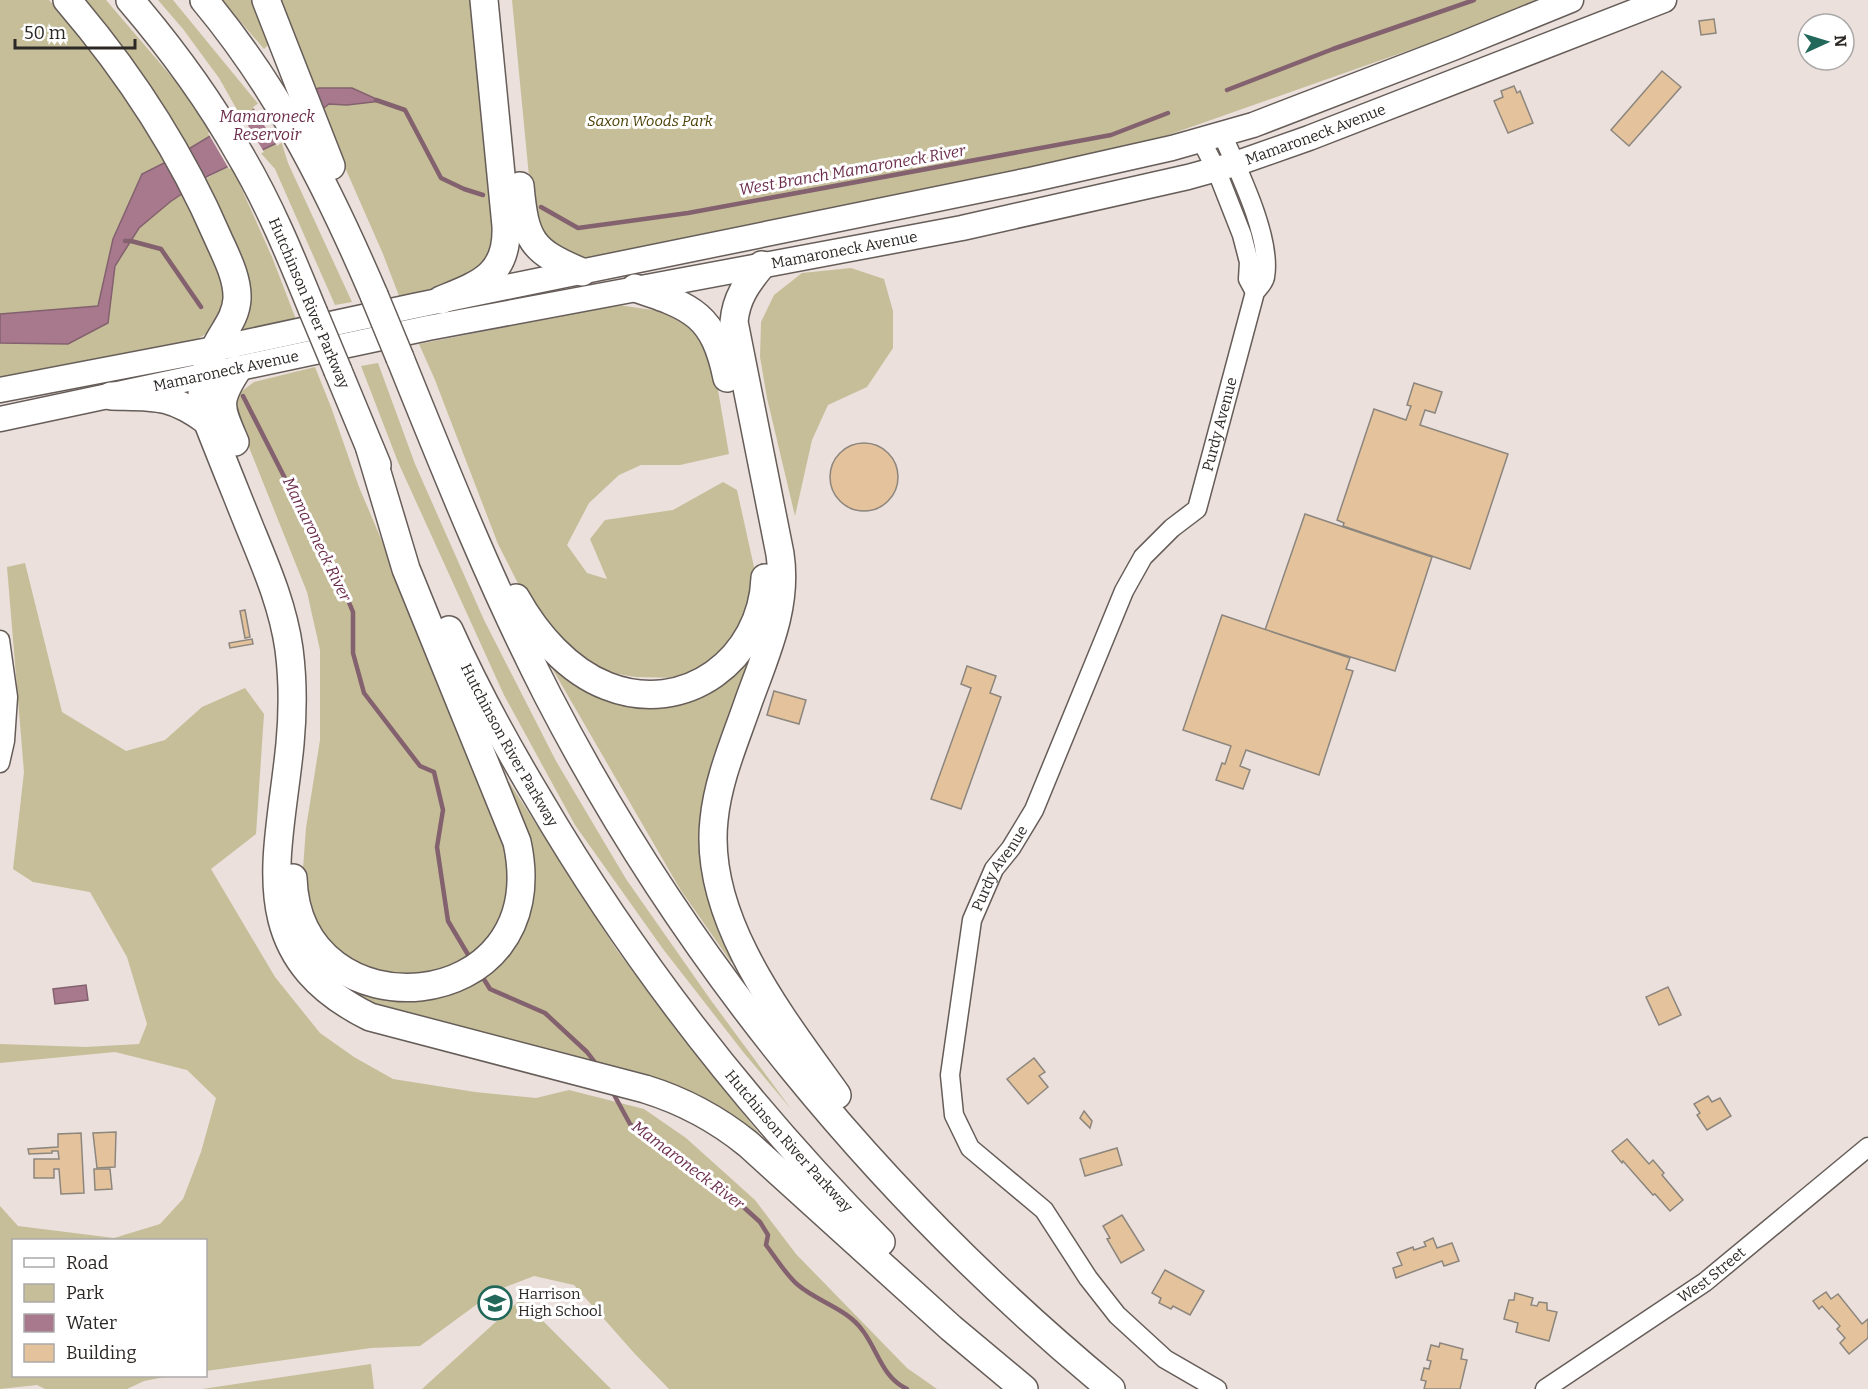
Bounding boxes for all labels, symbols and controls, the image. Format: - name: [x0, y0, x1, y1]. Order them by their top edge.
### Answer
- scale bar: [15, 12, 135, 50]
- north arrow: [1796, 12, 1856, 72]
- text: 50 m: [24, 22, 66, 44]
- text: N: [1831, 34, 1850, 48]
- street label: Mamaroneck Avenue: [1243, 100, 1388, 169]
- water label: Mamaroneck Reservoir: [219, 107, 315, 144]
- park label: Saxon Woods Park: [587, 112, 714, 130]
- water label: West Branch Mamaroneck River: [737, 140, 968, 199]
- street label: Hutchinson River Parkway: [265, 215, 353, 391]
- street label: Mamaroneck Avenue: [770, 228, 919, 273]
- street label: Mamaroneck Avenue: [152, 347, 300, 395]
- street label: Purdy Avenue: [1198, 375, 1241, 473]
- water label: Mamaroneck River: [279, 474, 356, 605]
- street label: Hutchinson River Parkway: [457, 661, 562, 830]
- street label: Purdy Avenue: [968, 822, 1031, 914]
- street label: Hutchinson River Parkway: [721, 1066, 856, 1216]
- water label: Mamaroneck River: [628, 1117, 749, 1214]
- legend: [12, 1239, 207, 1377]
- street label: West Street: [1674, 1243, 1750, 1307]
- text: Road: [66, 1252, 109, 1274]
- text: Park: [66, 1282, 105, 1304]
- school or university icon: Harrison High School: [477, 1285, 513, 1321]
- place label: Harrison High School: [518, 1285, 602, 1320]
- text: Water: [66, 1312, 117, 1334]
- text: Building: [66, 1342, 137, 1364]

